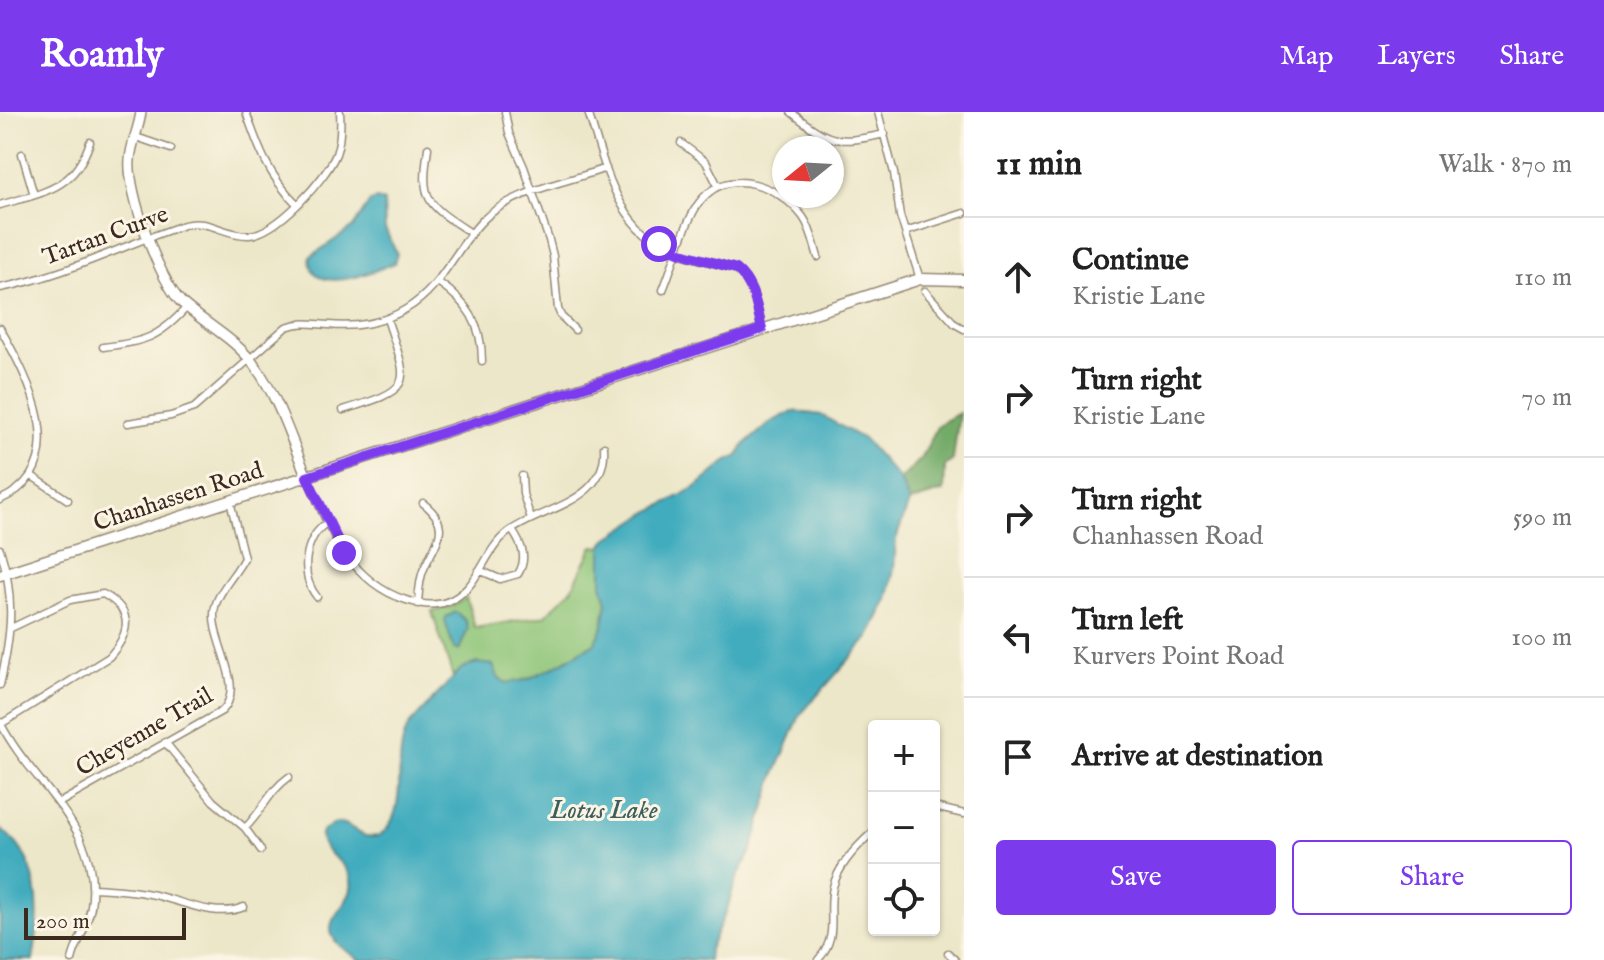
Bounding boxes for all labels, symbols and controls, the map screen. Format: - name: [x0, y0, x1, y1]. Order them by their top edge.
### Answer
- text: Roamly: [40, 32, 164, 80]
- text: Map: [1280, 39, 1333, 74]
- text: Layers: [1377, 39, 1456, 74]
- text: Share: [1500, 39, 1564, 74]
- north arrow: [772, 136, 844, 208]
- text: 11 min: [996, 143, 1082, 186]
- text: Walk · 870 m: [1439, 148, 1572, 181]
- street label: Tartan Curve: [38, 199, 173, 273]
- route start: [641, 226, 677, 262]
- text: Continue: [1072, 242, 1189, 280]
- icon: ahead: [996, 255, 1040, 299]
- text: 110 m: [1514, 261, 1572, 294]
- text: Kristie Lane: [1072, 280, 1205, 313]
- text: Turn right: [1072, 362, 1202, 400]
- icon: right: [996, 375, 1040, 419]
- text: 70 m: [1521, 381, 1572, 414]
- text: Kristie Lane: [1072, 400, 1205, 433]
- street label: Chanhassen Road: [90, 455, 267, 539]
- text: Turn right: [1072, 482, 1202, 520]
- icon: right: [996, 495, 1040, 539]
- text: 590 m: [1513, 501, 1572, 534]
- text: Chanhassen Road: [1072, 520, 1263, 553]
- route end: [326, 535, 362, 571]
- text: Turn left: [1072, 602, 1183, 640]
- icon: left: [996, 615, 1040, 659]
- text: 100 m: [1511, 621, 1572, 654]
- text: Kurvers Point Road: [1072, 640, 1284, 673]
- street label: Cheyenne Trail: [71, 680, 219, 784]
- map controls: [868, 720, 940, 936]
- button: +: [868, 720, 940, 792]
- icon: arrive: [996, 735, 1040, 779]
- text: Arrive at destination: [1072, 738, 1323, 776]
- button: −: [868, 792, 940, 864]
- water label: Lotus Lake: [549, 794, 658, 827]
- button: Save: [996, 840, 1276, 915]
- button: Share: [1292, 840, 1572, 915]
- button: locate: [868, 864, 940, 936]
- scale bar: [24, 904, 186, 940]
- text: 200 m: [36, 908, 90, 936]

